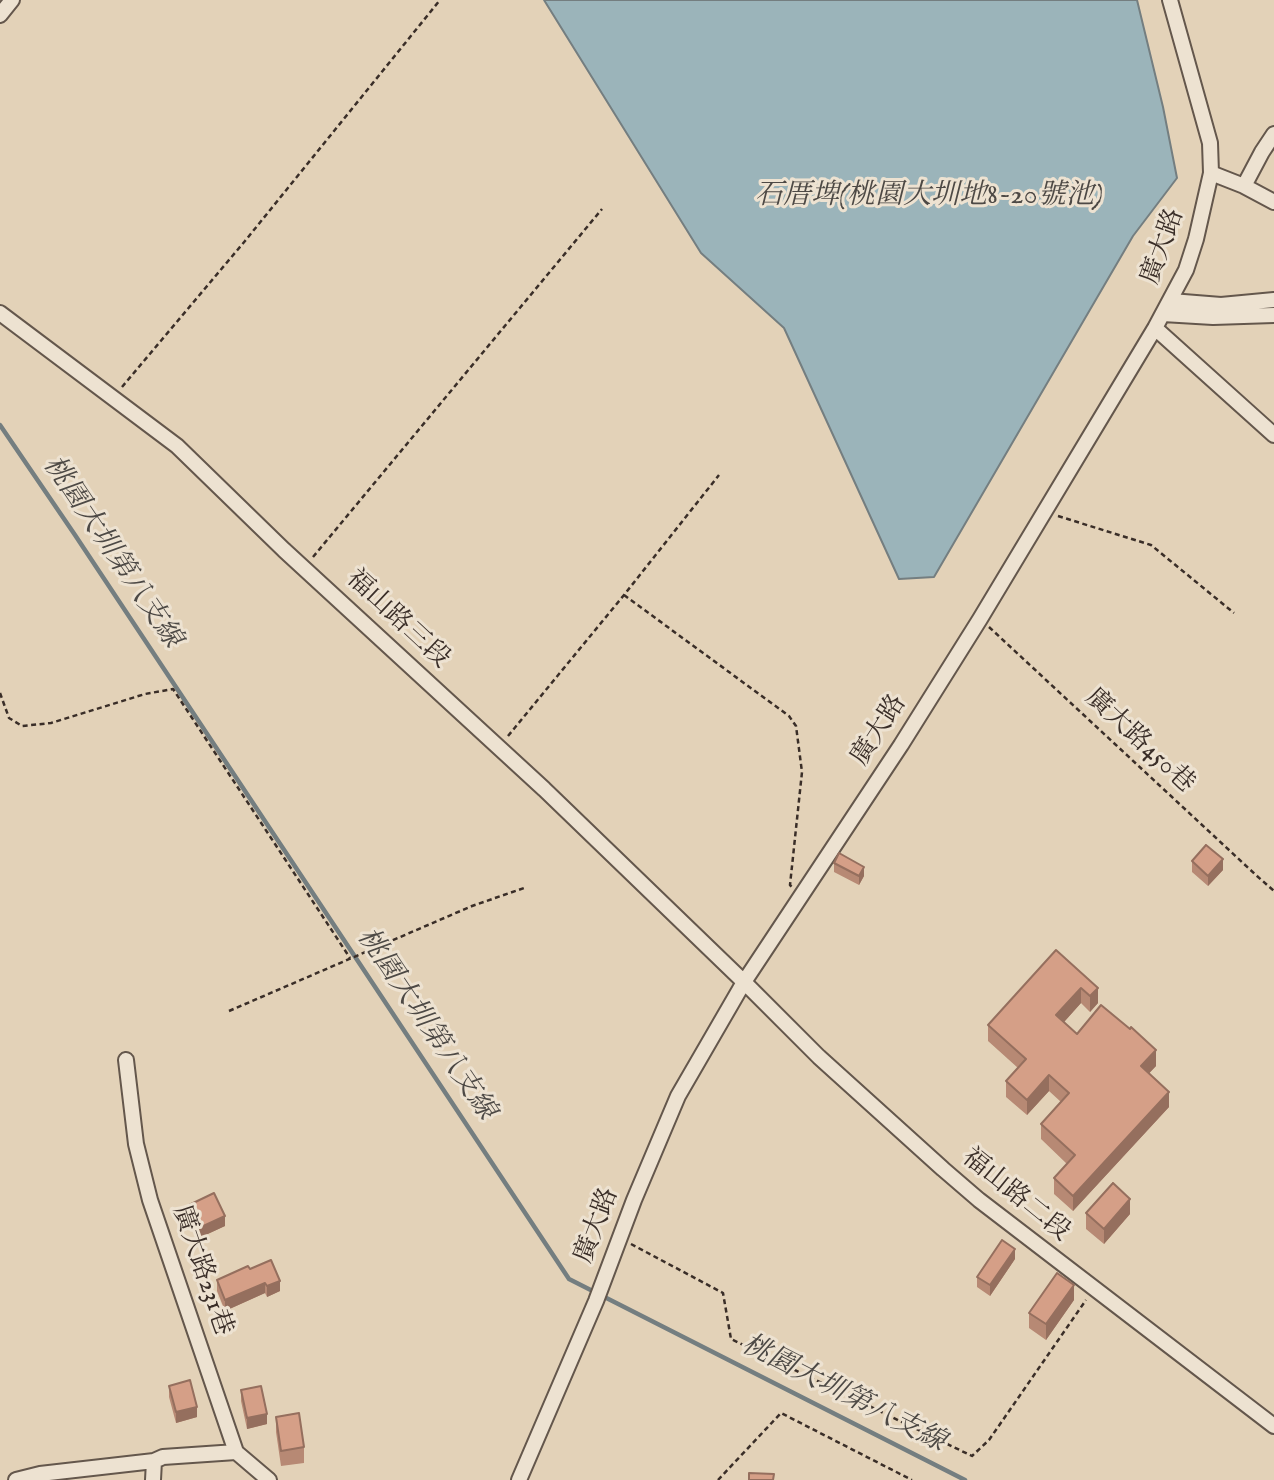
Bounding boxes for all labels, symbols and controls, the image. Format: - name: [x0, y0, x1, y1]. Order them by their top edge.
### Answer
- water label: 石厝埤(桃園大圳地8-20號池): [755, 180, 1103, 214]
- street label: 廣大路: [1136, 205, 1192, 289]
- water label: 桃園大圳第八支線: [34, 451, 188, 655]
- street label: 福山路三段: [339, 564, 455, 676]
- street label: 廣大路450巷: [1078, 683, 1200, 801]
- street label: 廣大路: [846, 690, 914, 772]
- water label: 桃園大圳第八支線: [348, 923, 502, 1127]
- street label: 福山路二段: [955, 1143, 1075, 1249]
- street label: 廣大路: [569, 1184, 627, 1268]
- street label: 廣大路231巷: [164, 1202, 238, 1340]
- water label: 桃園大圳第八支線: [736, 1329, 950, 1461]

